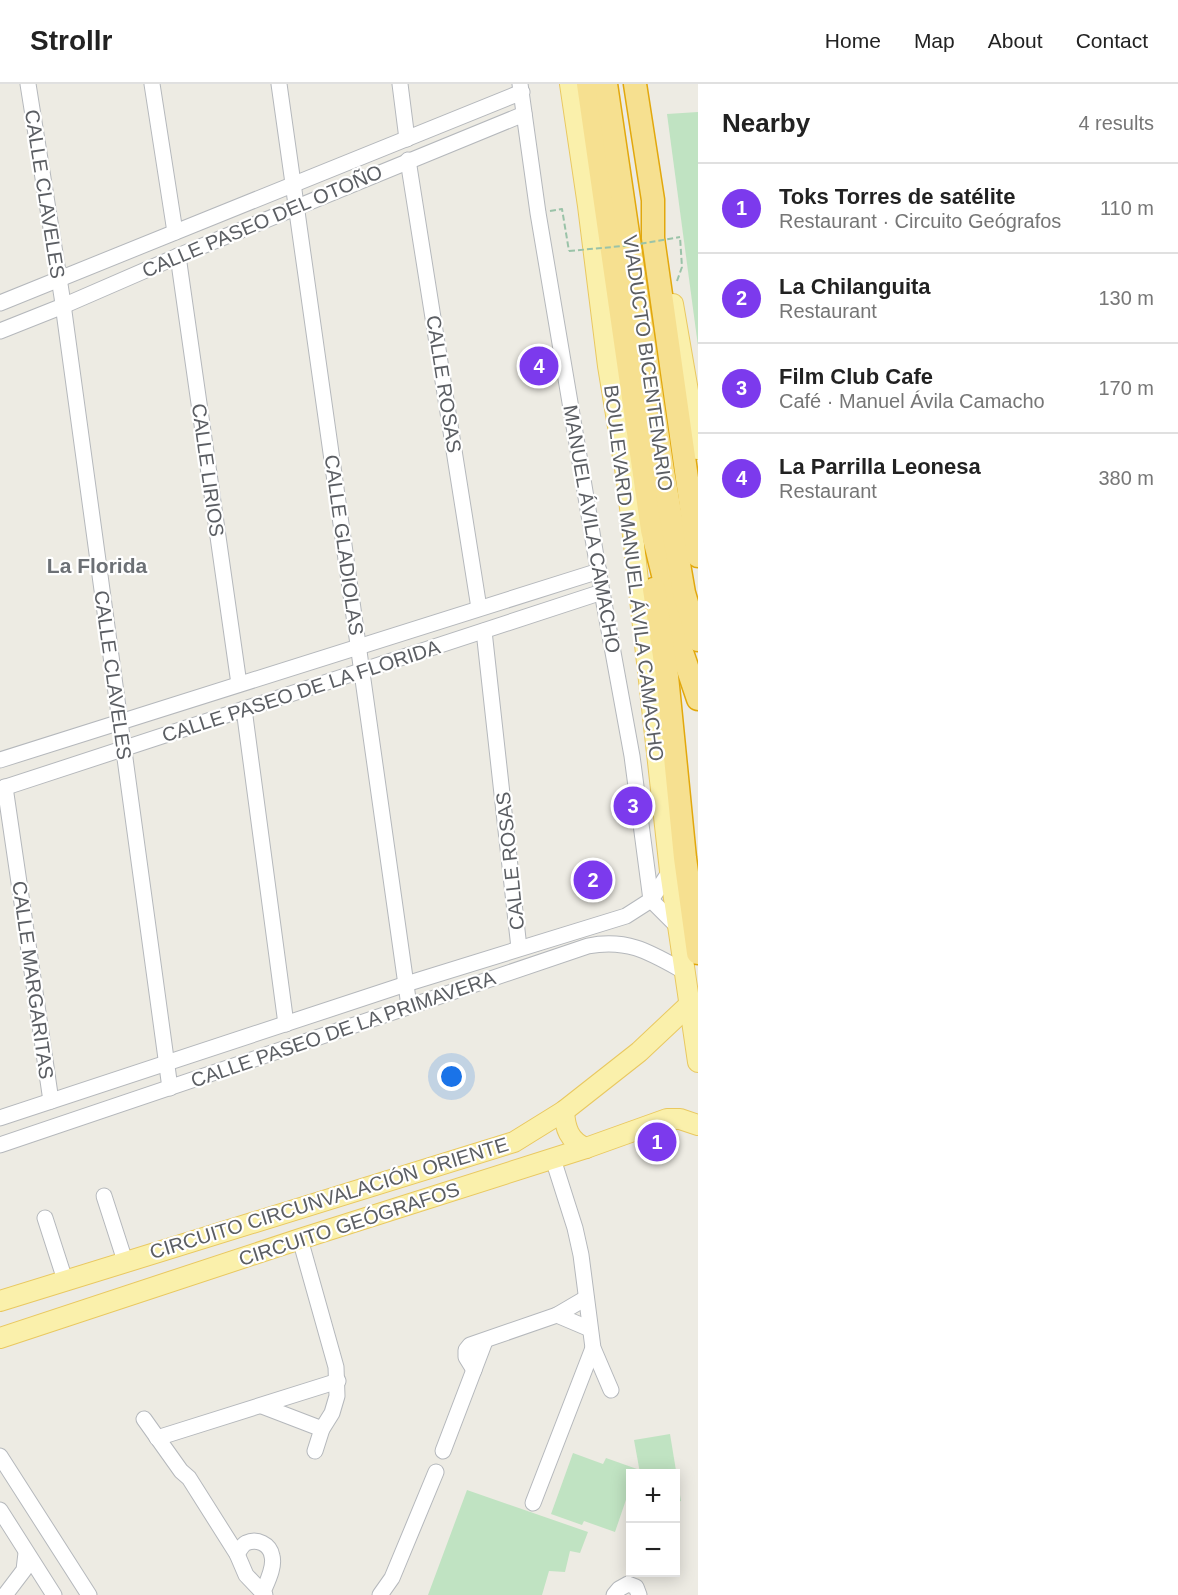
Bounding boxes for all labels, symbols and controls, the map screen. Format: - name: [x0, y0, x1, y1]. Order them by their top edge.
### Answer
- text: Strollr: [30, 25, 112, 56]
- text: Home: [825, 29, 881, 52]
- text: Map: [914, 29, 955, 52]
- text: About: [988, 29, 1043, 52]
- text: Contact: [1076, 29, 1148, 52]
- street label: CALLE CLAVELES: [21, 108, 69, 280]
- text: Nearby: [722, 108, 810, 138]
- text: 4 results: [1078, 112, 1154, 134]
- street label: CALLE PASEO DEL OTOÑO: [138, 159, 385, 282]
- text: Toks Torres de satélite: [779, 184, 1015, 209]
- text: 1: [736, 197, 747, 219]
- text: 110 m: [1100, 197, 1154, 219]
- text: Restaurant · Circuito Geógrafos: [779, 210, 1061, 232]
- street label: VIADUCTO BICENTENARIO: [619, 233, 677, 493]
- text: La Chilanguita: [779, 274, 931, 299]
- text: 2: [736, 287, 747, 309]
- text: 130 m: [1098, 287, 1154, 309]
- text: Restaurant: [779, 300, 877, 322]
- street label: CALLE ROSAS: [422, 314, 466, 454]
- pin: 4: [520, 344, 558, 388]
- text: Film Club Cafe: [779, 364, 933, 389]
- text: 3: [736, 377, 747, 399]
- text: 170 m: [1098, 377, 1154, 399]
- street label: BOULEVARD MANUEL ÁVILA CAMACHO: [600, 384, 668, 762]
- text: Café · Manuel Ávila Camacho: [779, 390, 1045, 412]
- street label: CALLE LIRIOS: [188, 402, 228, 538]
- street label: MANUEL ÁVILA CAMACHO: [559, 403, 625, 655]
- street label: CALLE GLADIOLAS: [320, 453, 368, 637]
- text: La Parrilla Leonesa: [779, 454, 981, 479]
- text: 4: [736, 467, 747, 489]
- text: 380 m: [1098, 467, 1154, 489]
- text: Restaurant: [779, 480, 877, 502]
- district label: La Florida: [47, 554, 147, 577]
- street label: CALLE CLAVELES: [90, 589, 136, 761]
- street label: CALLE PASEO DE LA FLORIDA: [159, 635, 443, 746]
- pin: 3: [614, 784, 652, 828]
- street label: CALLE ROSAS: [492, 791, 528, 931]
- pin: 2: [574, 858, 612, 902]
- street label: CALLE MARGARITAS: [8, 880, 58, 1080]
- street label: CALLE PASEO DE LA PRIMAVERA: [188, 966, 499, 1092]
- your location: [437, 1062, 466, 1091]
- pin: 1: [638, 1120, 676, 1164]
- street label: CIRCUITO CIRCUNVALACIÓN ORIENTE: [147, 1133, 511, 1263]
- street label: CIRCUITO GEÓGRAFOS: [236, 1178, 462, 1270]
- map controls: [626, 1469, 680, 1577]
- button: +: [626, 1469, 680, 1523]
- button: −: [626, 1523, 680, 1577]

